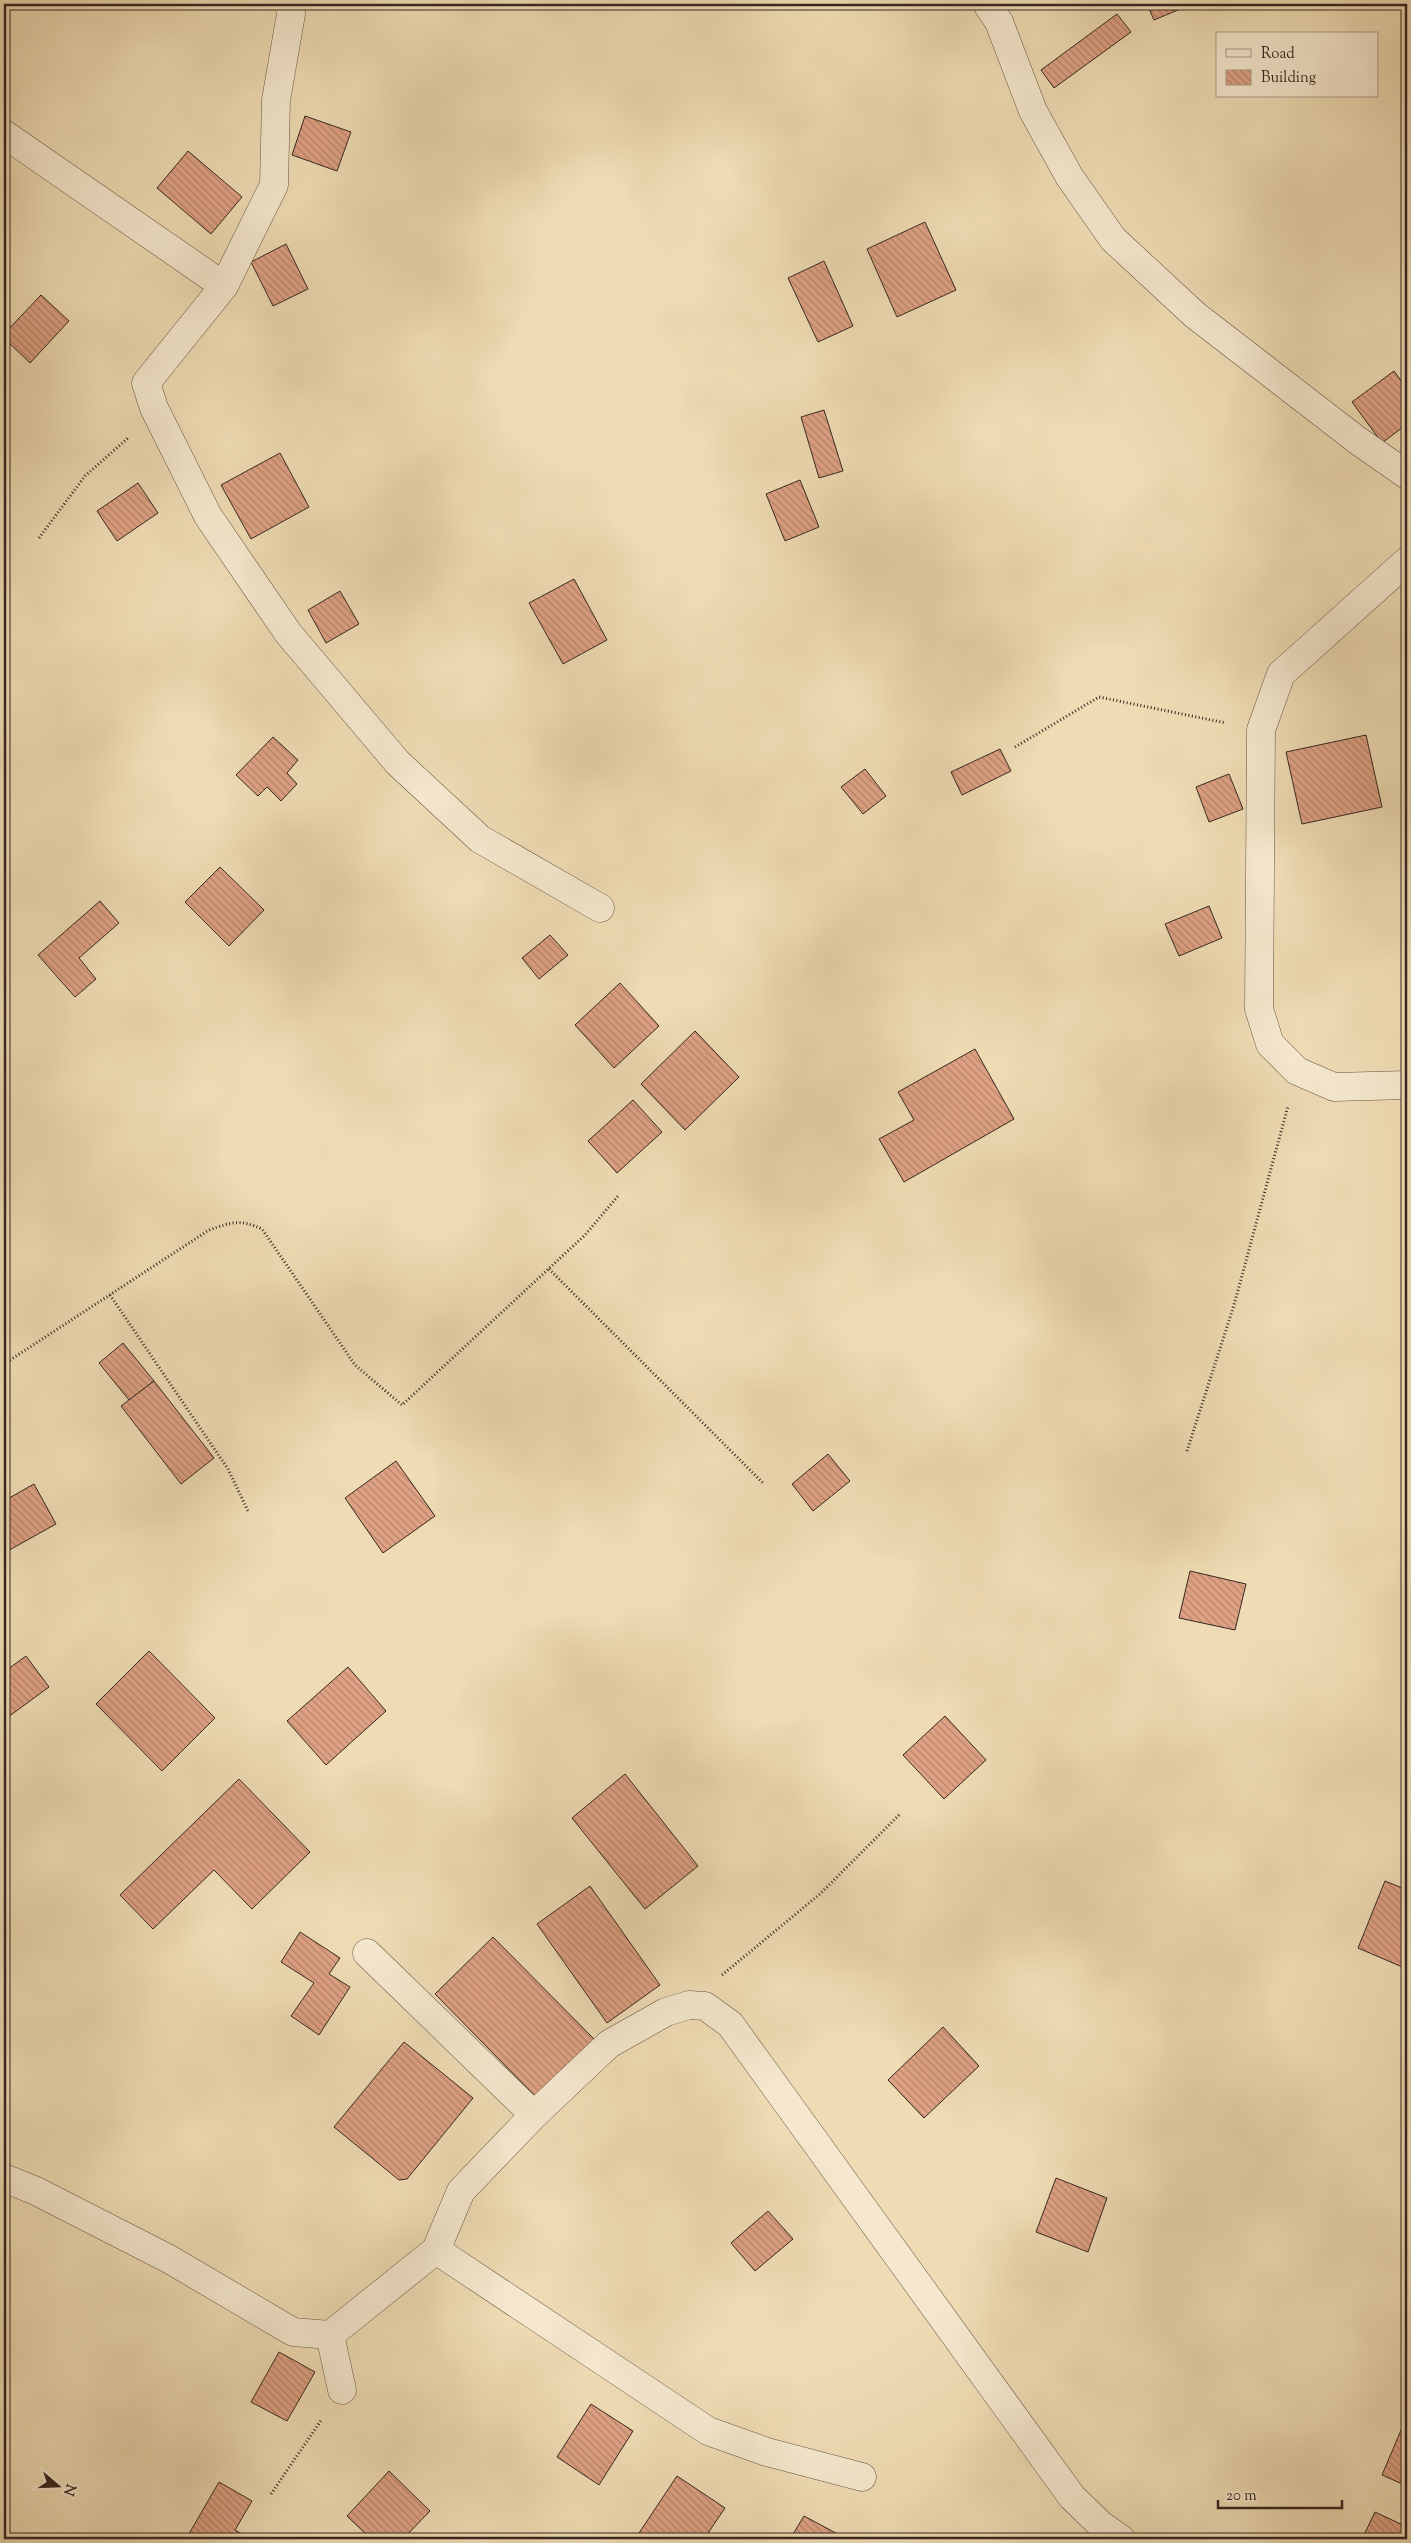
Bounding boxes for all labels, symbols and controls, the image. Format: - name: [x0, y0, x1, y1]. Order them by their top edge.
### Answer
- legend: [1216, 32, 1378, 98]
- text: Road: [1261, 44, 1295, 65]
- text: Building: [1261, 68, 1316, 89]
- north arrow: [32, 2460, 82, 2510]
- scale bar: [1218, 2478, 1342, 2510]
- text: N: [57, 2481, 80, 2498]
- text: 20 m: [1226, 2486, 1257, 2507]

